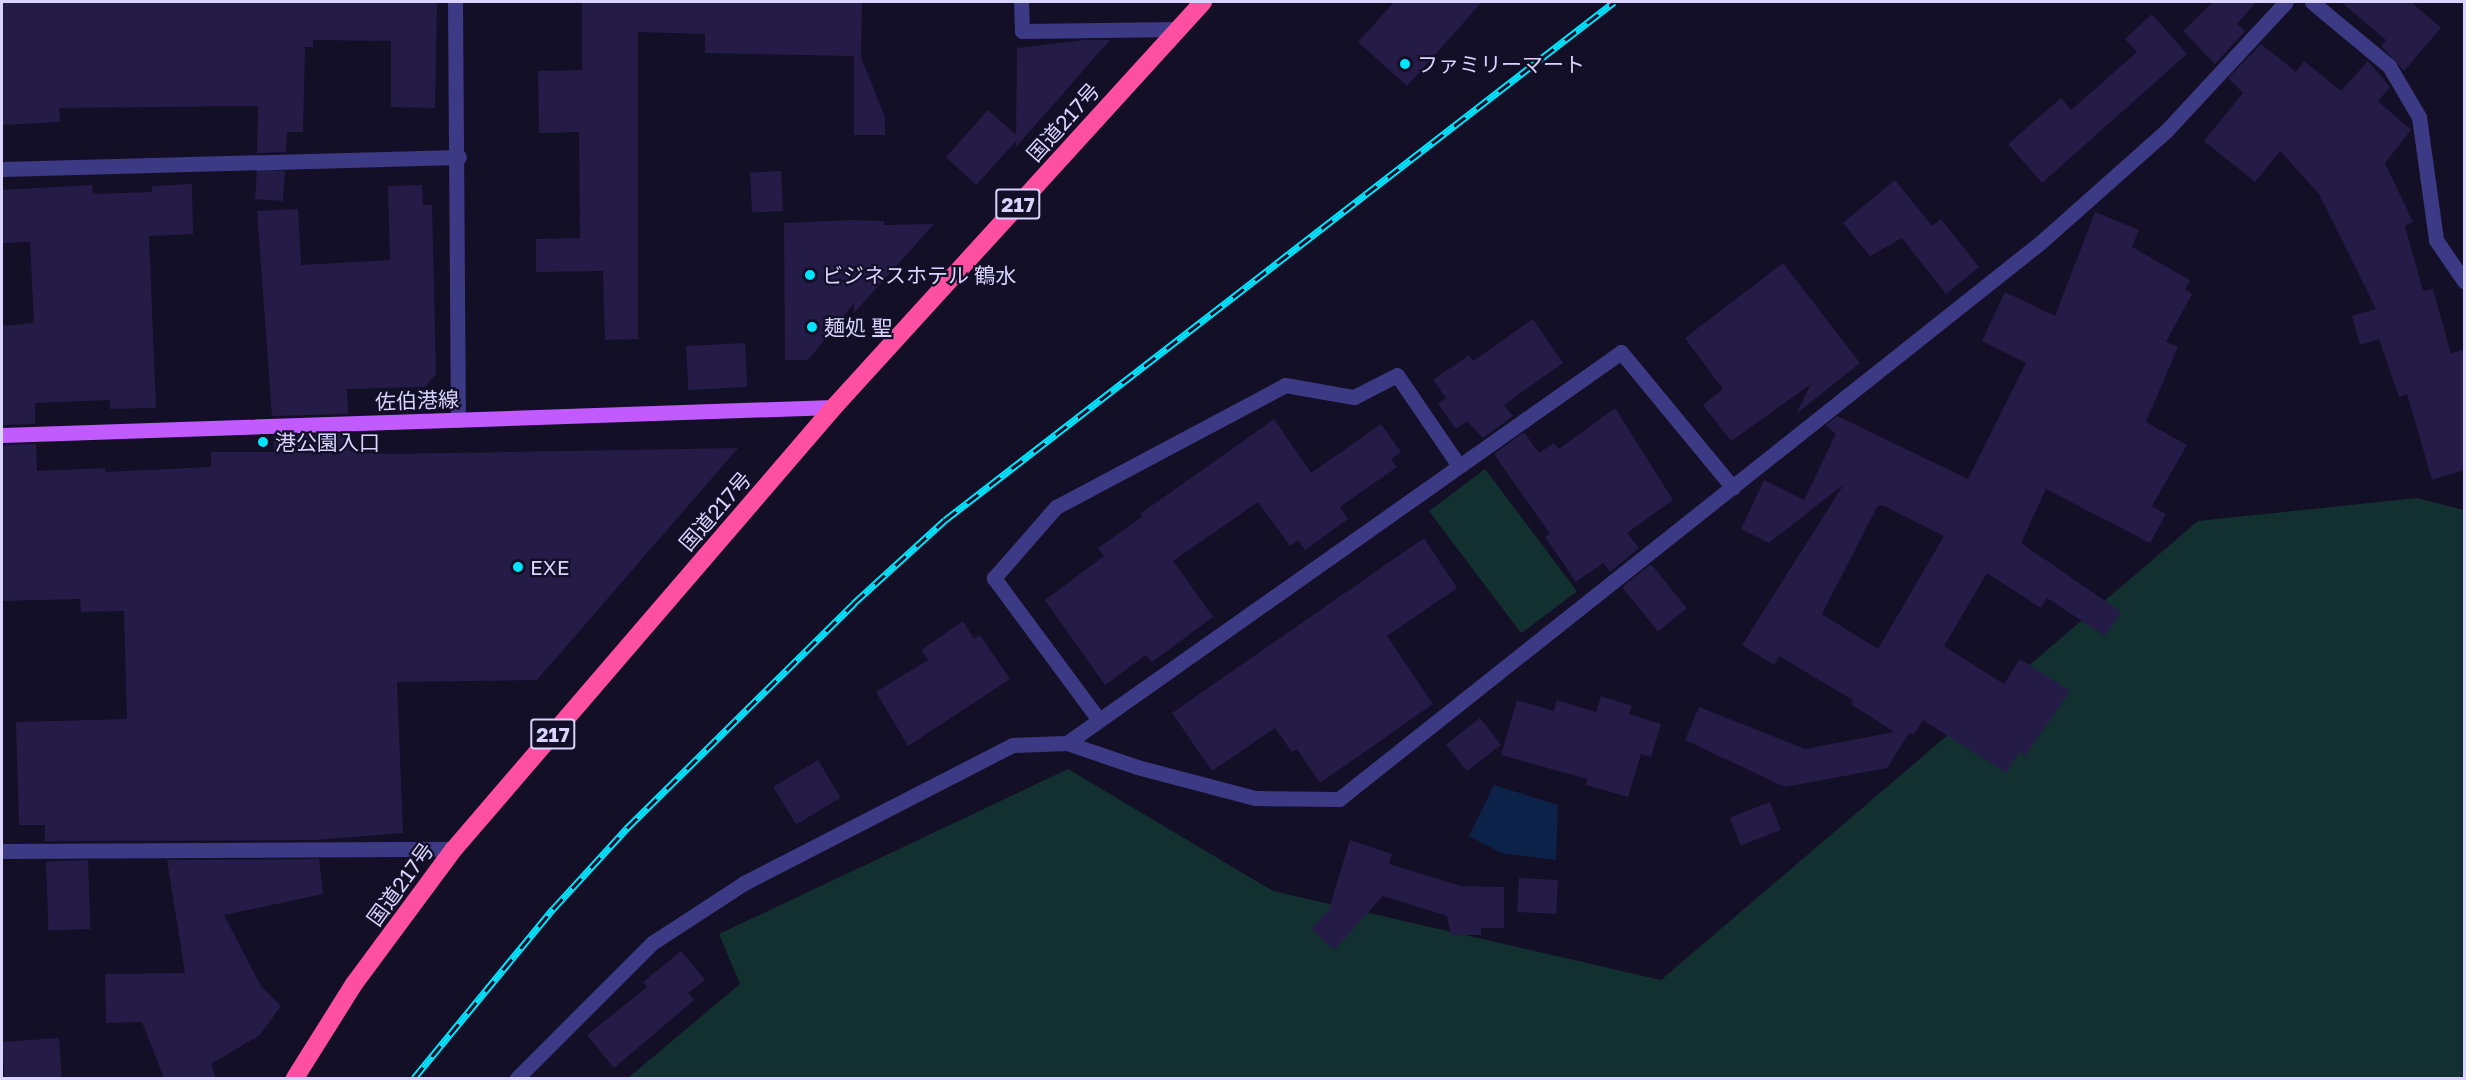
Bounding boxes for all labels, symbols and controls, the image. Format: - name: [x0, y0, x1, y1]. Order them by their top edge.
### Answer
- place label: ファミリーマート: [1417, 51, 1585, 77]
- marker: ファミリーマート: [1398, 57, 1412, 71]
- street label: 国道217号: [1021, 78, 1105, 166]
- road number: 217: [994, 187, 1042, 221]
- place label: ビジネスホテル 鶴水: [822, 262, 1016, 288]
- marker: ビジネスホテル 鶴水: [803, 268, 817, 282]
- place label: 麺処 聖: [824, 314, 892, 340]
- marker: 麺処 聖: [805, 320, 819, 334]
- street label: 佐伯港線: [375, 386, 459, 414]
- place label: 港公園入口: [275, 429, 380, 455]
- marker: 港公園入口: [256, 435, 270, 449]
- street label: 国道217号: [674, 466, 756, 556]
- place label: EXE: [530, 554, 569, 580]
- marker: EXE: [511, 560, 525, 574]
- road number: 217: [529, 717, 577, 751]
- street label: 国道217号: [361, 838, 439, 930]

